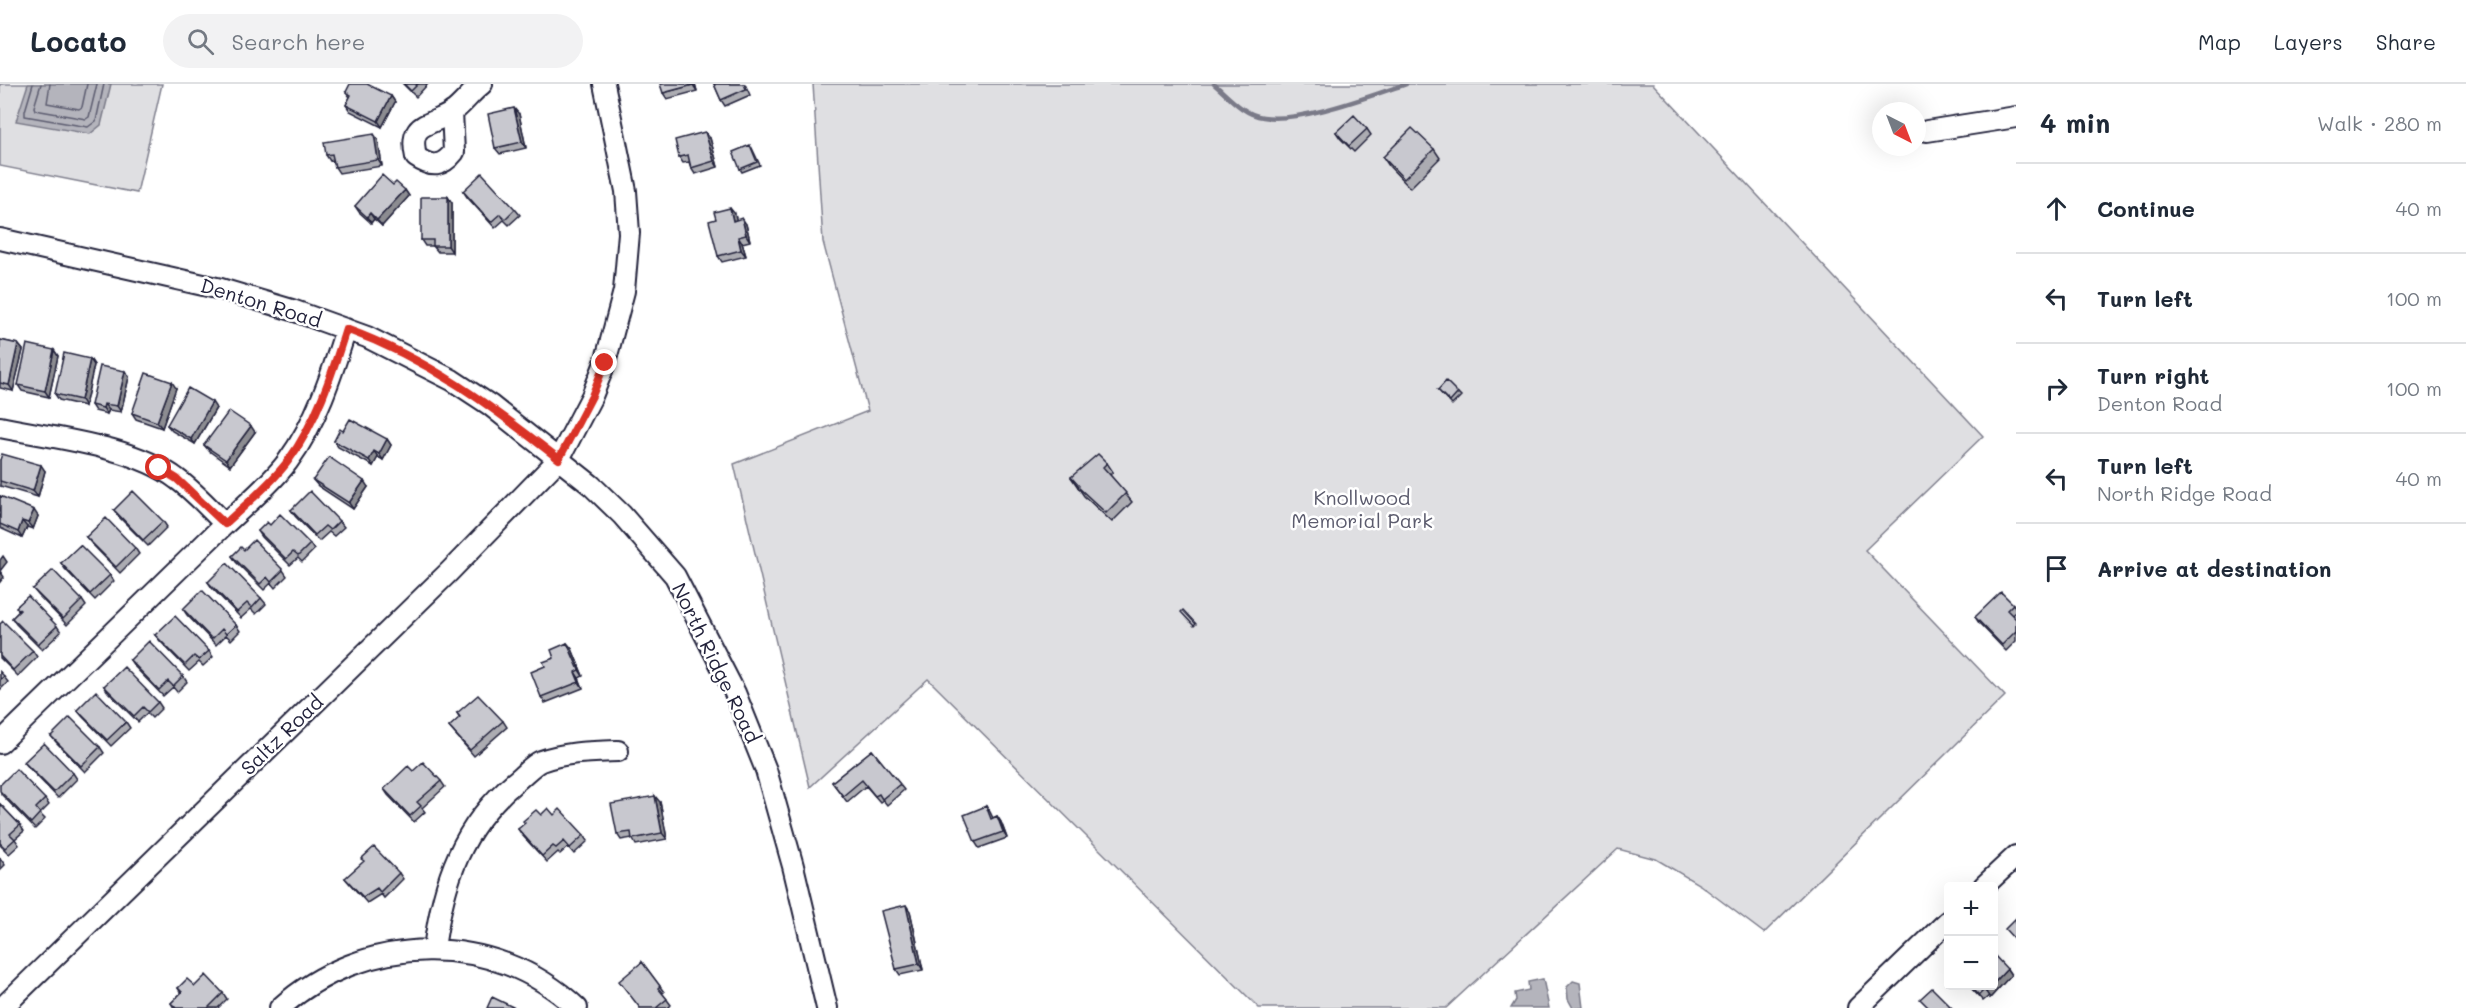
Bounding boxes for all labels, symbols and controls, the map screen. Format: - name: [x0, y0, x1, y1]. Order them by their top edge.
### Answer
- search box: [163, 14, 583, 68]
- text: Locato: [30, 23, 127, 59]
- icon: search: [184, 25, 217, 58]
- text: Search here: [232, 27, 365, 56]
- text: Map: [2198, 28, 2241, 55]
- text: Layers: [2274, 28, 2343, 55]
- text: Share: [2376, 28, 2436, 55]
- north arrow: [1872, 102, 1926, 156]
- text: 4 min: [2040, 106, 2110, 140]
- text: Walk · 280 m: [2317, 110, 2442, 136]
- icon: ahead: [2040, 192, 2073, 225]
- text: Continue: [2097, 194, 2195, 223]
- text: 40 m: [2396, 195, 2442, 221]
- street label: Denton Road: [198, 271, 325, 333]
- icon: left: [2040, 282, 2073, 315]
- text: Turn left: [2097, 284, 2193, 313]
- text: 100 m: [2386, 285, 2442, 311]
- route end: [591, 349, 617, 375]
- text: Turn right: [2097, 361, 2209, 390]
- icon: right: [2040, 372, 2073, 405]
- text: 100 m: [2386, 375, 2442, 401]
- text: Denton Road: [2097, 390, 2222, 416]
- text: Turn left: [2097, 451, 2193, 480]
- route start: [145, 454, 171, 480]
- icon: left: [2040, 462, 2073, 495]
- text: 40 m: [2396, 465, 2442, 491]
- text: North Ridge Road: [2097, 480, 2272, 506]
- park label: Knollwood Memorial Park: [1291, 484, 1433, 533]
- icon: arrive: [2040, 552, 2073, 585]
- text: Arrive at destination: [2097, 554, 2332, 583]
- street label: North Ridge Road: [667, 578, 767, 747]
- street label: Saltz Road: [235, 688, 328, 780]
- map controls: [1944, 882, 1998, 990]
- button: +: [1944, 882, 1998, 936]
- button: −: [1944, 936, 1998, 990]

